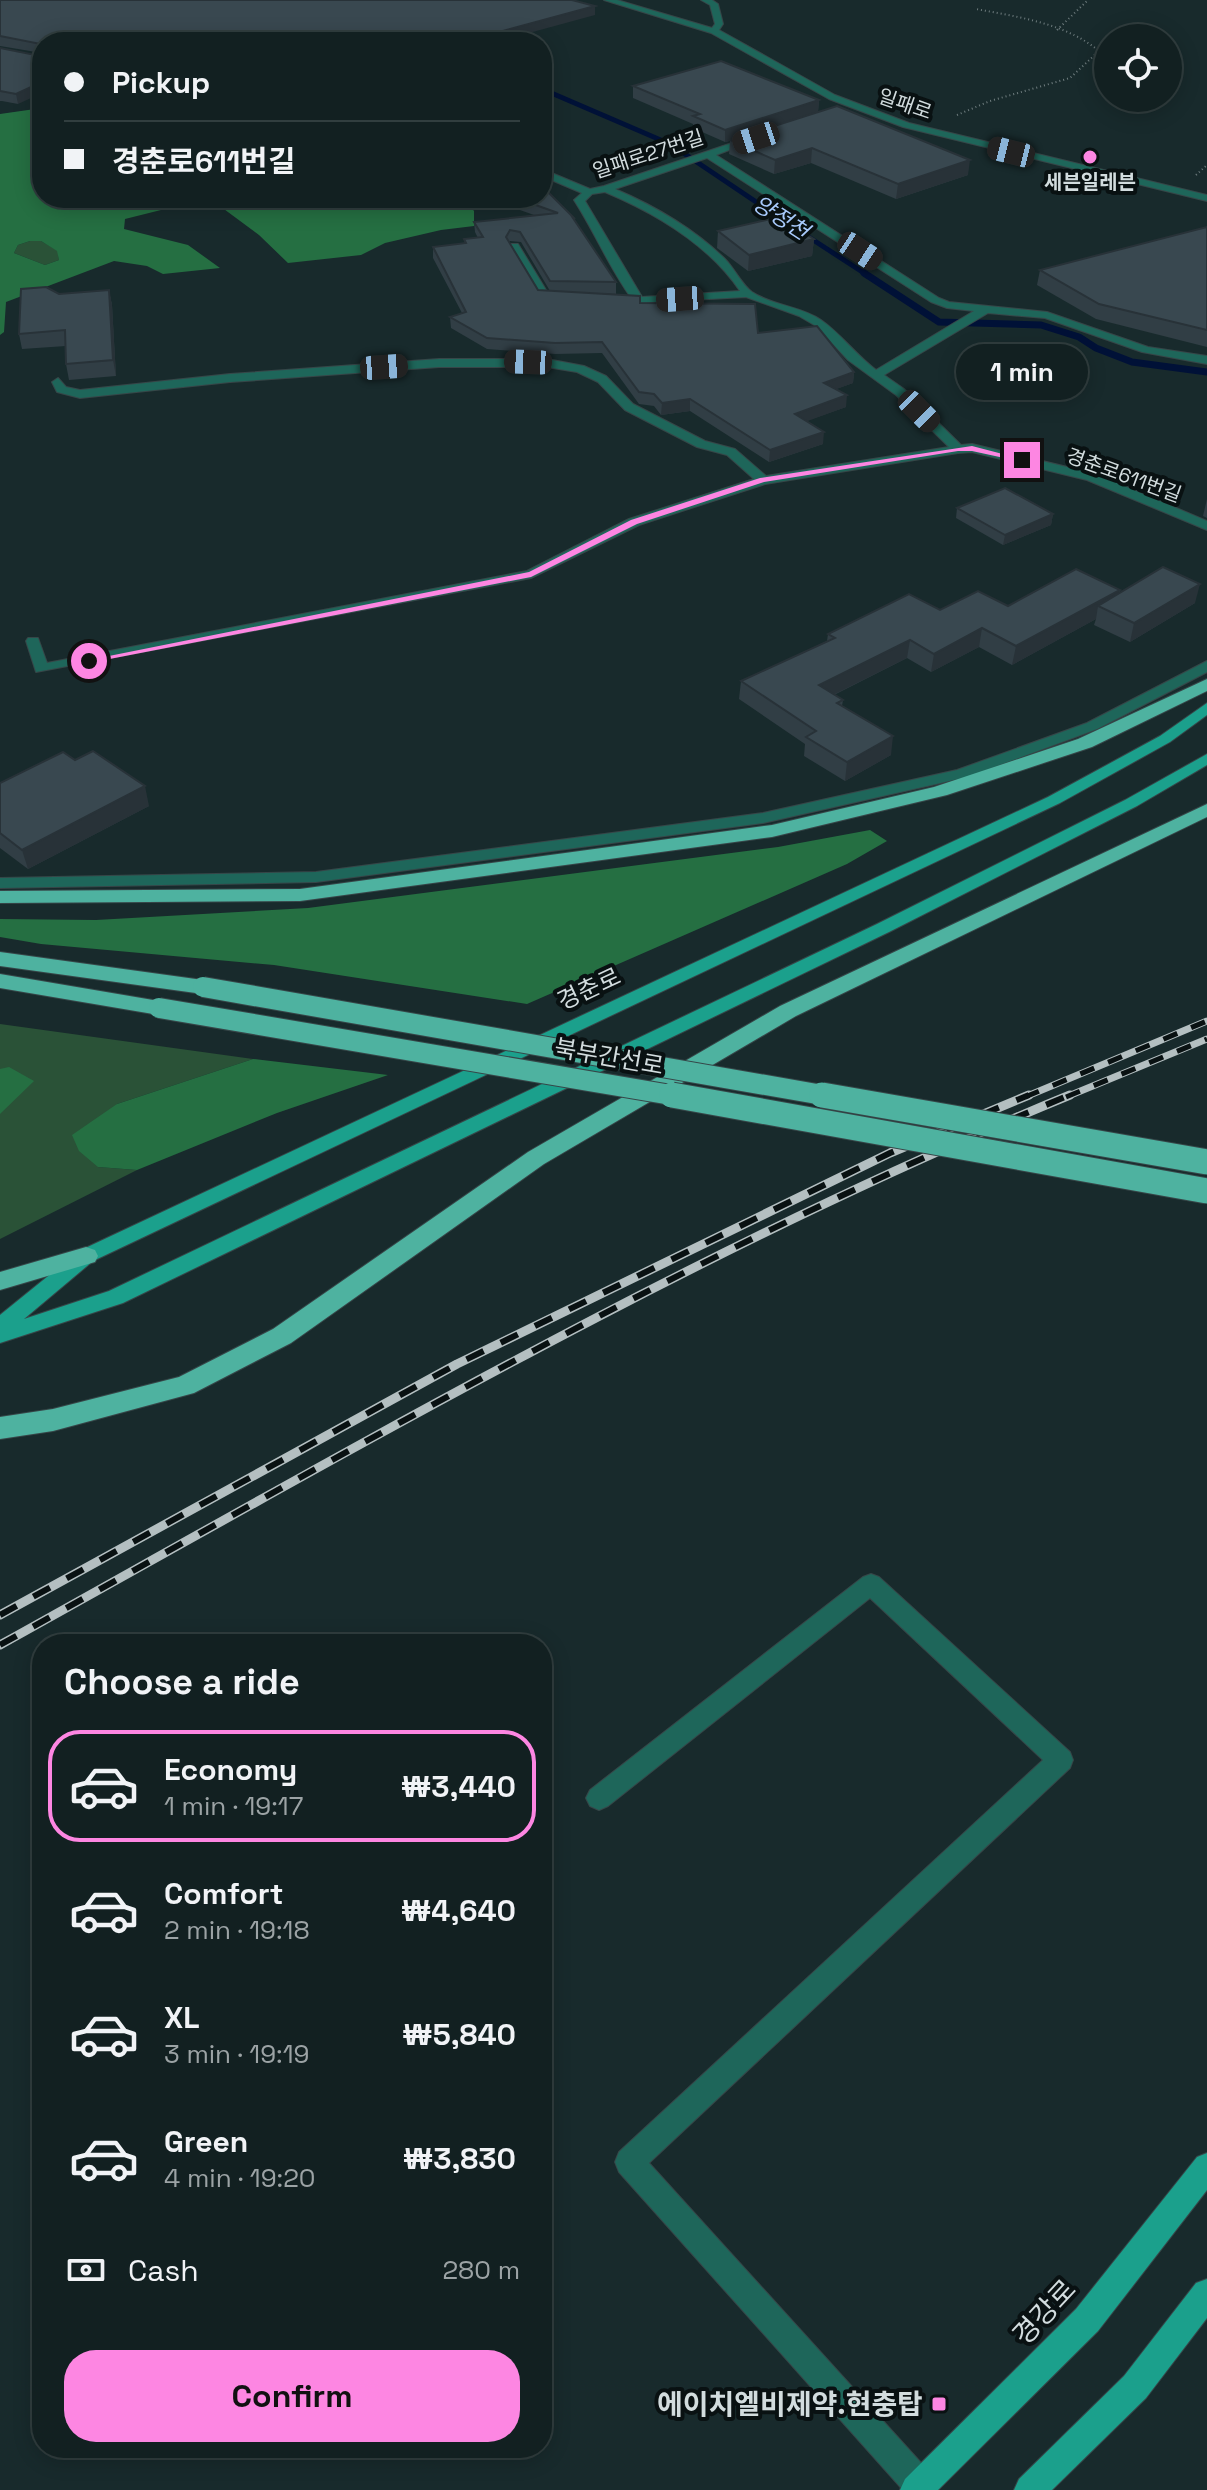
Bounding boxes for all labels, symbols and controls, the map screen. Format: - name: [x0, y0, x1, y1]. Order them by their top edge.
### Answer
- map controls: [1094, 24, 1182, 112]
- button: locate: [1094, 24, 1182, 112]
- text: Pickup: [112, 63, 210, 102]
- street label: 일패로: [875, 83, 935, 125]
- car: [729, 119, 783, 157]
- street label: 일패로27번길: [589, 124, 707, 184]
- car: [985, 135, 1037, 169]
- text: 경춘로611번길: [112, 142, 296, 181]
- marker: 세븐일레븐: [1081, 148, 1099, 166]
- place label: 세븐일레븐: [1044, 169, 1136, 195]
- water label: 양정천: [748, 189, 816, 247]
- car: [833, 228, 887, 274]
- car: [655, 285, 705, 313]
- callout: 1 min: [956, 344, 1088, 400]
- car: [504, 349, 552, 375]
- car: [359, 353, 409, 381]
- text: 1 min: [990, 355, 1054, 389]
- car: [894, 386, 944, 436]
- route end: [1004, 442, 1040, 478]
- street label: 경춘로611번길: [1063, 442, 1185, 508]
- route start: [71, 643, 107, 679]
- street label: 경춘로: [552, 960, 625, 1017]
- street label: 북부간선로: [552, 1032, 666, 1081]
- text: Choose a ride: [64, 1659, 300, 1705]
- icon: car: [68, 1750, 140, 1822]
- text: Economy: [164, 1750, 297, 1789]
- text: ₩3,440: [401, 1767, 516, 1806]
- text: 1 min · 19:17: [164, 1789, 303, 1823]
- icon: car: [68, 1874, 140, 1946]
- text: Comfort: [164, 1874, 283, 1913]
- text: ₩4,640: [401, 1891, 516, 1930]
- text: 2 min · 19:18: [164, 1913, 310, 1947]
- icon: car: [68, 1998, 140, 2070]
- text: XL: [164, 1998, 200, 2037]
- text: ₩5,840: [402, 2015, 516, 2054]
- text: 3 min · 19:19: [164, 2037, 309, 2071]
- icon: car: [68, 2122, 140, 2194]
- text: Green: [164, 2122, 248, 2161]
- text: ₩3,830: [403, 2139, 516, 2178]
- text: 4 min · 19:20: [164, 2161, 316, 2195]
- icon: cash: [64, 2248, 108, 2292]
- text: Cash: [128, 2251, 199, 2290]
- text: 280 m: [442, 2253, 520, 2287]
- street label: 경강로: [1004, 2271, 1084, 2353]
- button: Confirm: [64, 2350, 520, 2442]
- place label: 에이치엘비제약.현충탑: [657, 2386, 923, 2422]
- marker: 에이치엘비제약.현충탑: [930, 2395, 948, 2413]

